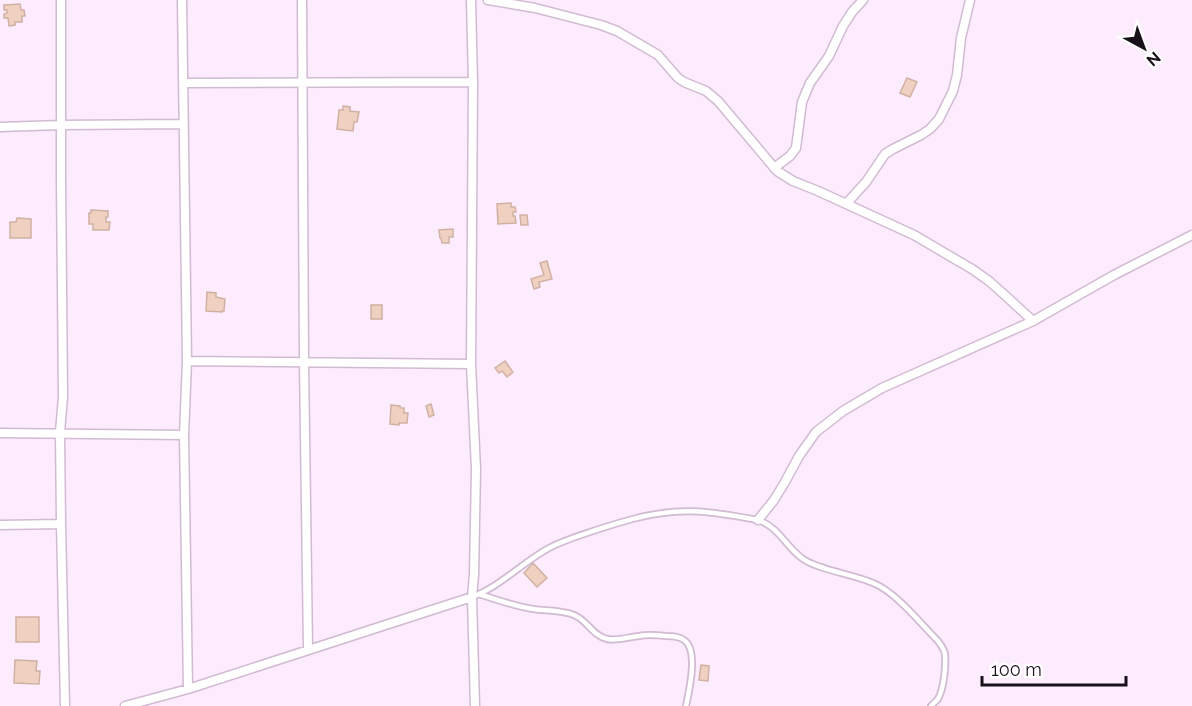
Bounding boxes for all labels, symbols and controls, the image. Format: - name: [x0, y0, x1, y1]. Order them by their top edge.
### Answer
- north arrow: [1114, 18, 1174, 78]
- text: N: [1143, 48, 1164, 70]
- scale bar: [982, 649, 1126, 687]
- text: 100 m: [991, 659, 1042, 680]

